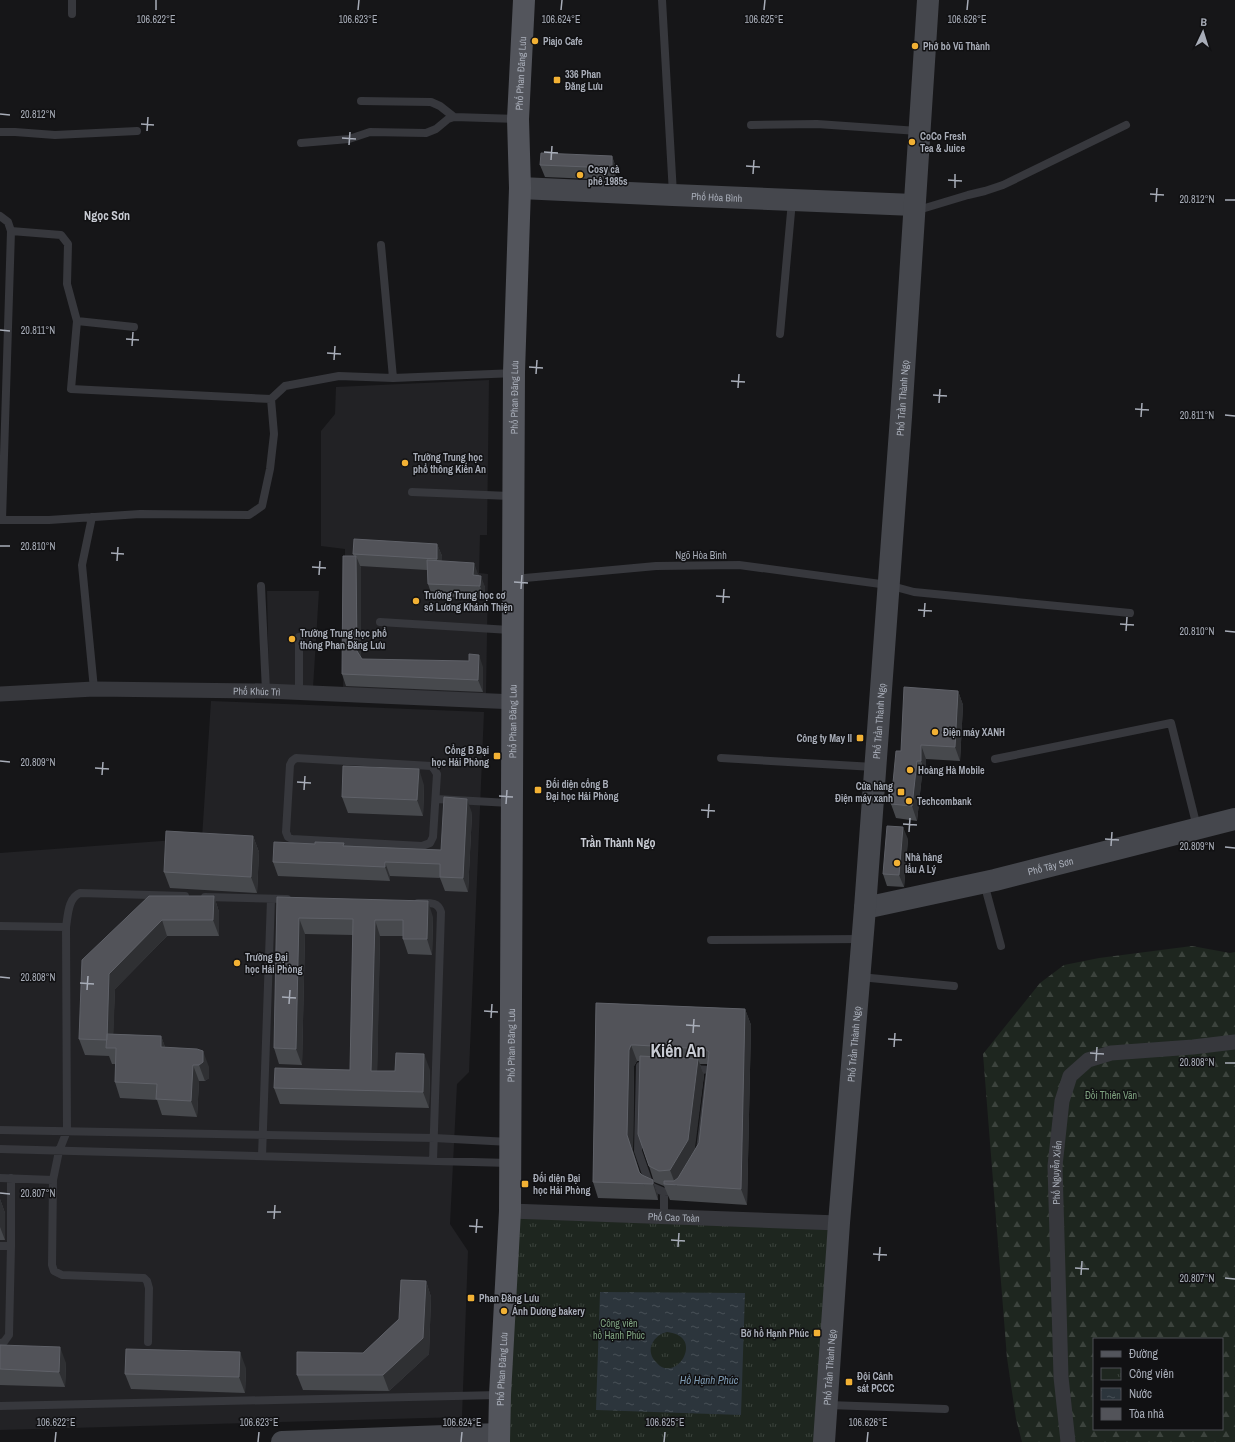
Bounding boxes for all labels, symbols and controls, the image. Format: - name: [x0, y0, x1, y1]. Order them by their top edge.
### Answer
- north arrow: [1183, 12, 1223, 52]
- text: 106.622°E: [136, 13, 176, 26]
- text: 106.623°E: [338, 13, 378, 26]
- text: 106.624°E: [541, 13, 581, 26]
- text: 106.625°E: [744, 13, 784, 26]
- text: 106.626°E: [947, 13, 987, 26]
- text: B: [1200, 15, 1208, 29]
- place label: Piajo Cafe: [543, 35, 583, 48]
- street label: Phố Phan Đăng Lưu: [512, 36, 529, 111]
- marker: Piajo Cafe: [530, 36, 540, 46]
- place label: Phở bò Vũ Thành: [923, 40, 990, 53]
- marker: Phở bò Vũ Thành: [910, 41, 920, 51]
- place label: 336 Phan Đăng Lưu: [565, 68, 603, 93]
- marker: 336 Phan Đăng Lưu: [552, 75, 562, 85]
- text: 20.812°N: [21, 108, 56, 121]
- place label: CoCo Fresh Tea & Juice: [920, 130, 966, 155]
- marker: CoCo Fresh Tea & Juice: [907, 137, 917, 147]
- place label: Cosy cà phê 1985s: [588, 163, 628, 188]
- marker: Cosy cà phê 1985s: [575, 170, 585, 180]
- street label: Phố Hòa Bình: [691, 190, 743, 205]
- text: 20.812°N: [1180, 193, 1215, 206]
- district label: Ngọc Sơn: [84, 208, 130, 224]
- text: 20.811°N: [21, 324, 55, 337]
- street label: Phố Trần Thành Ngọ: [894, 359, 912, 436]
- street label: Phố Phan Đăng Lưu: [508, 360, 521, 434]
- text: 20.811°N: [1180, 409, 1214, 422]
- place label: Trường Trung học phổ thông Kiến An: [413, 451, 486, 476]
- marker: Trường Trung học phổ thông Kiến An: [400, 458, 410, 468]
- text: 20.810°N: [21, 540, 56, 553]
- street label: Ngõ Hòa Bình: [675, 549, 727, 562]
- place label: Trường Trung học cơ sở Lương Khánh Thiện: [424, 589, 513, 614]
- marker: Trường Trung học cơ sở Lương Khánh Thiện: [411, 596, 421, 606]
- text: 20.810°N: [1180, 625, 1215, 638]
- place label: Trường Trung học phổ thông Phan Đăng Lưu: [300, 627, 387, 652]
- marker: Trường Trung học phổ thông Phan Đăng Lưu: [287, 634, 297, 644]
- street label: Phố Trần Thành Ngọ: [870, 682, 888, 760]
- street label: Phố Phan Đăng Lưu: [506, 684, 520, 758]
- street label: Phố Khúc Trì: [233, 685, 281, 699]
- place label: Điện máy XANH: [943, 726, 1005, 739]
- marker: Điện máy XANH: [930, 727, 940, 737]
- place label: Công ty May II: [796, 732, 852, 745]
- marker: Công ty May II: [855, 733, 865, 743]
- place label: Cổng B Đại học Hải Phòng: [432, 744, 489, 769]
- marker: Cổng B Đại học Hải Phòng: [492, 751, 502, 761]
- text: 20.809°N: [21, 756, 56, 769]
- place label: Hoàng Hà Mobile: [918, 764, 985, 777]
- marker: Hoàng Hà Mobile: [905, 765, 915, 775]
- place label: Đối diện cổng B Đại học Hải Phòng: [546, 777, 618, 803]
- place label: Cửa hàng Điện máy xanh: [835, 780, 893, 805]
- marker: Đối diện cổng B Đại học Hải Phòng: [533, 785, 543, 795]
- marker: Cửa hàng Điện máy xanh: [896, 787, 906, 797]
- place label: Techcombank: [917, 795, 972, 808]
- marker: Techcombank: [904, 796, 914, 806]
- district label: Trần Thành Ngọ: [581, 835, 655, 851]
- text: 20.809°N: [1180, 840, 1215, 853]
- place label: Nhà hàng lẩu A Lý: [905, 851, 942, 876]
- street label: Phố Tây Sơn: [1026, 854, 1075, 878]
- marker: Nhà hàng lẩu A Lý: [892, 858, 902, 868]
- place label: Trường Đại học Hải Phòng: [245, 951, 302, 976]
- marker: Trường Đại học Hải Phòng: [232, 958, 242, 968]
- text: 20.808°N: [21, 971, 56, 984]
- street label: Phố Trần Thành Ngọ: [845, 1005, 864, 1083]
- street label: Phố Phan Đăng Lưu: [505, 1008, 518, 1082]
- district label: Kiến An: [650, 1038, 706, 1063]
- text: 20.808°N: [1180, 1056, 1215, 1069]
- park label: Đồi Thiên Văn: [1085, 1089, 1137, 1102]
- street label: Phố Nguyễn Xiển: [1049, 1140, 1065, 1205]
- place label: Đối diện Đại học Hải Phòng: [533, 1171, 590, 1197]
- marker: Đối diện Đại học Hải Phòng: [520, 1179, 530, 1189]
- text: 20.807°N: [21, 1187, 56, 1200]
- street label: Phố Cao Toàn: [648, 1210, 700, 1225]
- text: 20.807°N: [1180, 1272, 1215, 1285]
- place label: Phan Đăng Lưu: [479, 1292, 539, 1305]
- marker: Phan Đăng Lưu: [466, 1293, 476, 1303]
- place label: Ánh Dương bakery: [512, 1305, 585, 1318]
- marker: Ánh Dương bakery: [499, 1306, 509, 1316]
- park label: Công viên hồ Hạnh Phúc: [593, 1317, 645, 1342]
- place label: Bờ hồ Hạnh Phúc: [741, 1326, 809, 1340]
- marker: Bờ hồ Hạnh Phúc: [812, 1328, 822, 1338]
- street label: Phố Trần Thành Ngọ: [821, 1328, 839, 1406]
- street label: Phố Phan Đăng Lưu: [494, 1332, 510, 1406]
- legend: [1093, 1338, 1223, 1430]
- text: Đường: [1129, 1346, 1159, 1362]
- text: Công viên: [1129, 1366, 1174, 1382]
- place label: Đội Cảnh sát PCCC: [857, 1370, 894, 1395]
- water label: Hồ Hạnh Phúc: [680, 1373, 739, 1387]
- marker: Đội Cảnh sát PCCC: [844, 1377, 854, 1387]
- text: Nước: [1129, 1386, 1152, 1402]
- text: Tòa nhà: [1129, 1406, 1165, 1422]
- text: 106.622°E: [36, 1416, 76, 1429]
- text: 106.623°E: [239, 1416, 279, 1429]
- text: 106.624°E: [442, 1416, 482, 1429]
- text: 106.625°E: [645, 1416, 685, 1429]
- text: 106.626°E: [848, 1416, 888, 1429]

